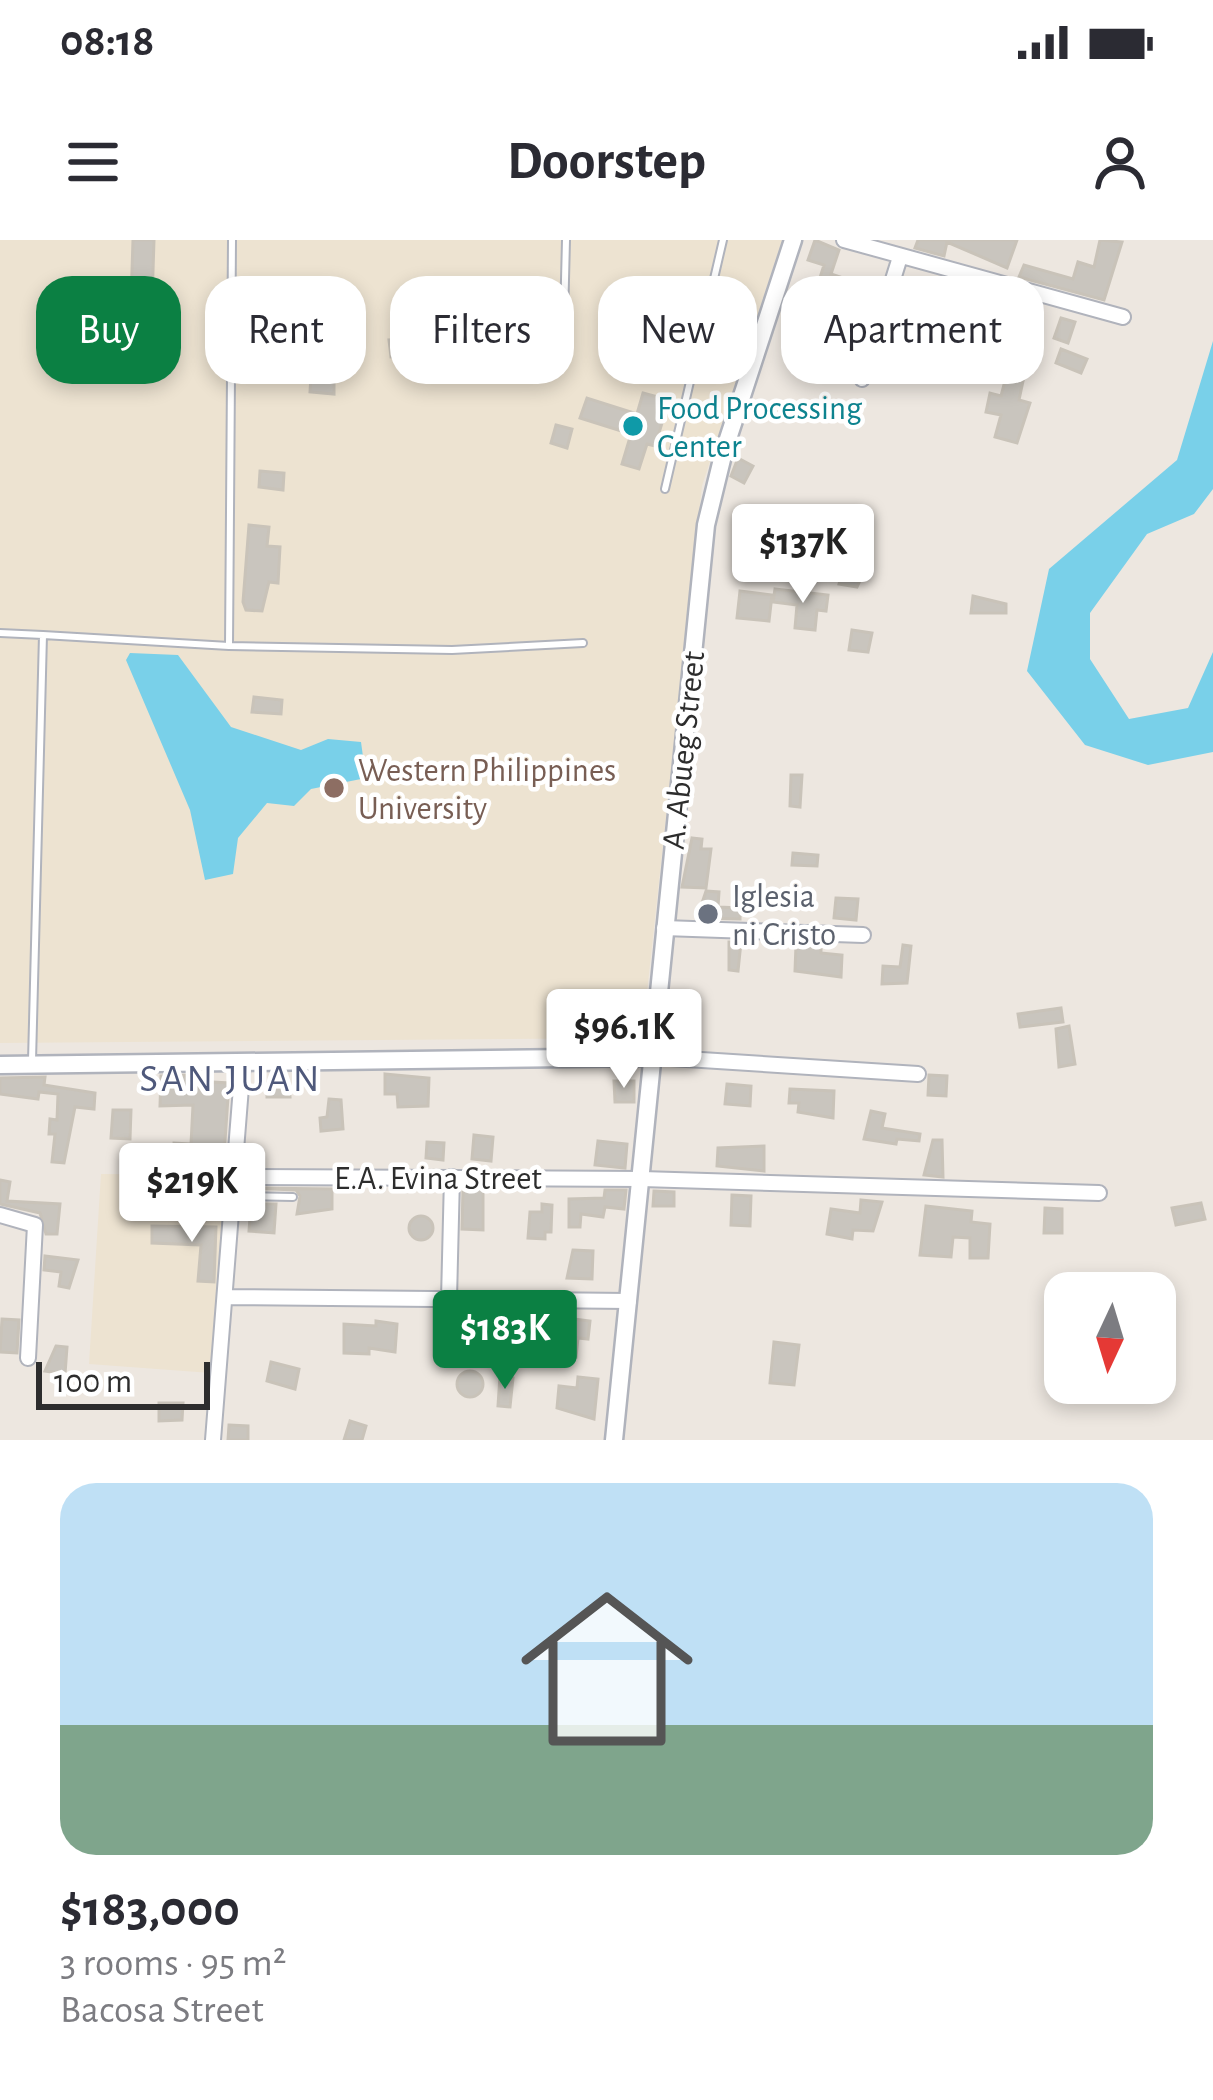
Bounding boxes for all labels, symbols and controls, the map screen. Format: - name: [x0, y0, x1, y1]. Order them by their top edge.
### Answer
- text: 08:18: [60, 19, 154, 64]
- icon: menu: [60, 129, 126, 195]
- icon: person: [1087, 129, 1153, 195]
- text: Doorstep: [507, 135, 706, 189]
- chip: Buy: [36, 276, 181, 384]
- chip: Rent: [205, 276, 366, 384]
- chip: Filters: [390, 276, 574, 384]
- chip: New: [598, 276, 757, 384]
- chip: Apartment: [781, 276, 1044, 384]
- place label: Food Processing Center: [657, 393, 862, 464]
- marker: Food Processing Center: [620, 413, 646, 439]
- pin: $137K: [719, 504, 887, 606]
- text: $137K: [759, 523, 847, 562]
- street label: A. Abueg Street: [658, 649, 711, 851]
- place label: Western Philippines University: [358, 755, 616, 826]
- marker: Western Philippines University: [321, 775, 347, 801]
- place label: Iglesia ni Cristo: [732, 881, 836, 952]
- marker: Iglesia ni Cristo: [695, 901, 721, 927]
- pin: $96.1K: [526, 989, 722, 1091]
- text: $96.1K: [574, 1008, 674, 1047]
- district label: SAN JUAN: [139, 1060, 323, 1099]
- pin: $219K: [108, 1143, 276, 1245]
- text: $219K: [146, 1162, 238, 1201]
- street label: E.A. Evina Street: [334, 1163, 542, 1196]
- north arrow: [1044, 1272, 1176, 1404]
- map controls: [1044, 1272, 1176, 1404]
- pin: $183K: [421, 1290, 589, 1392]
- text: $183K: [460, 1309, 550, 1348]
- scale bar: [36, 1356, 210, 1409]
- text: 100 m: [54, 1366, 132, 1399]
- icon: home: [499, 1561, 715, 1777]
- text: $183,000: [60, 1884, 240, 1935]
- text: 3 rooms · 95 m²: [60, 1944, 286, 1983]
- text: Bacosa Street: [60, 1991, 264, 2030]

